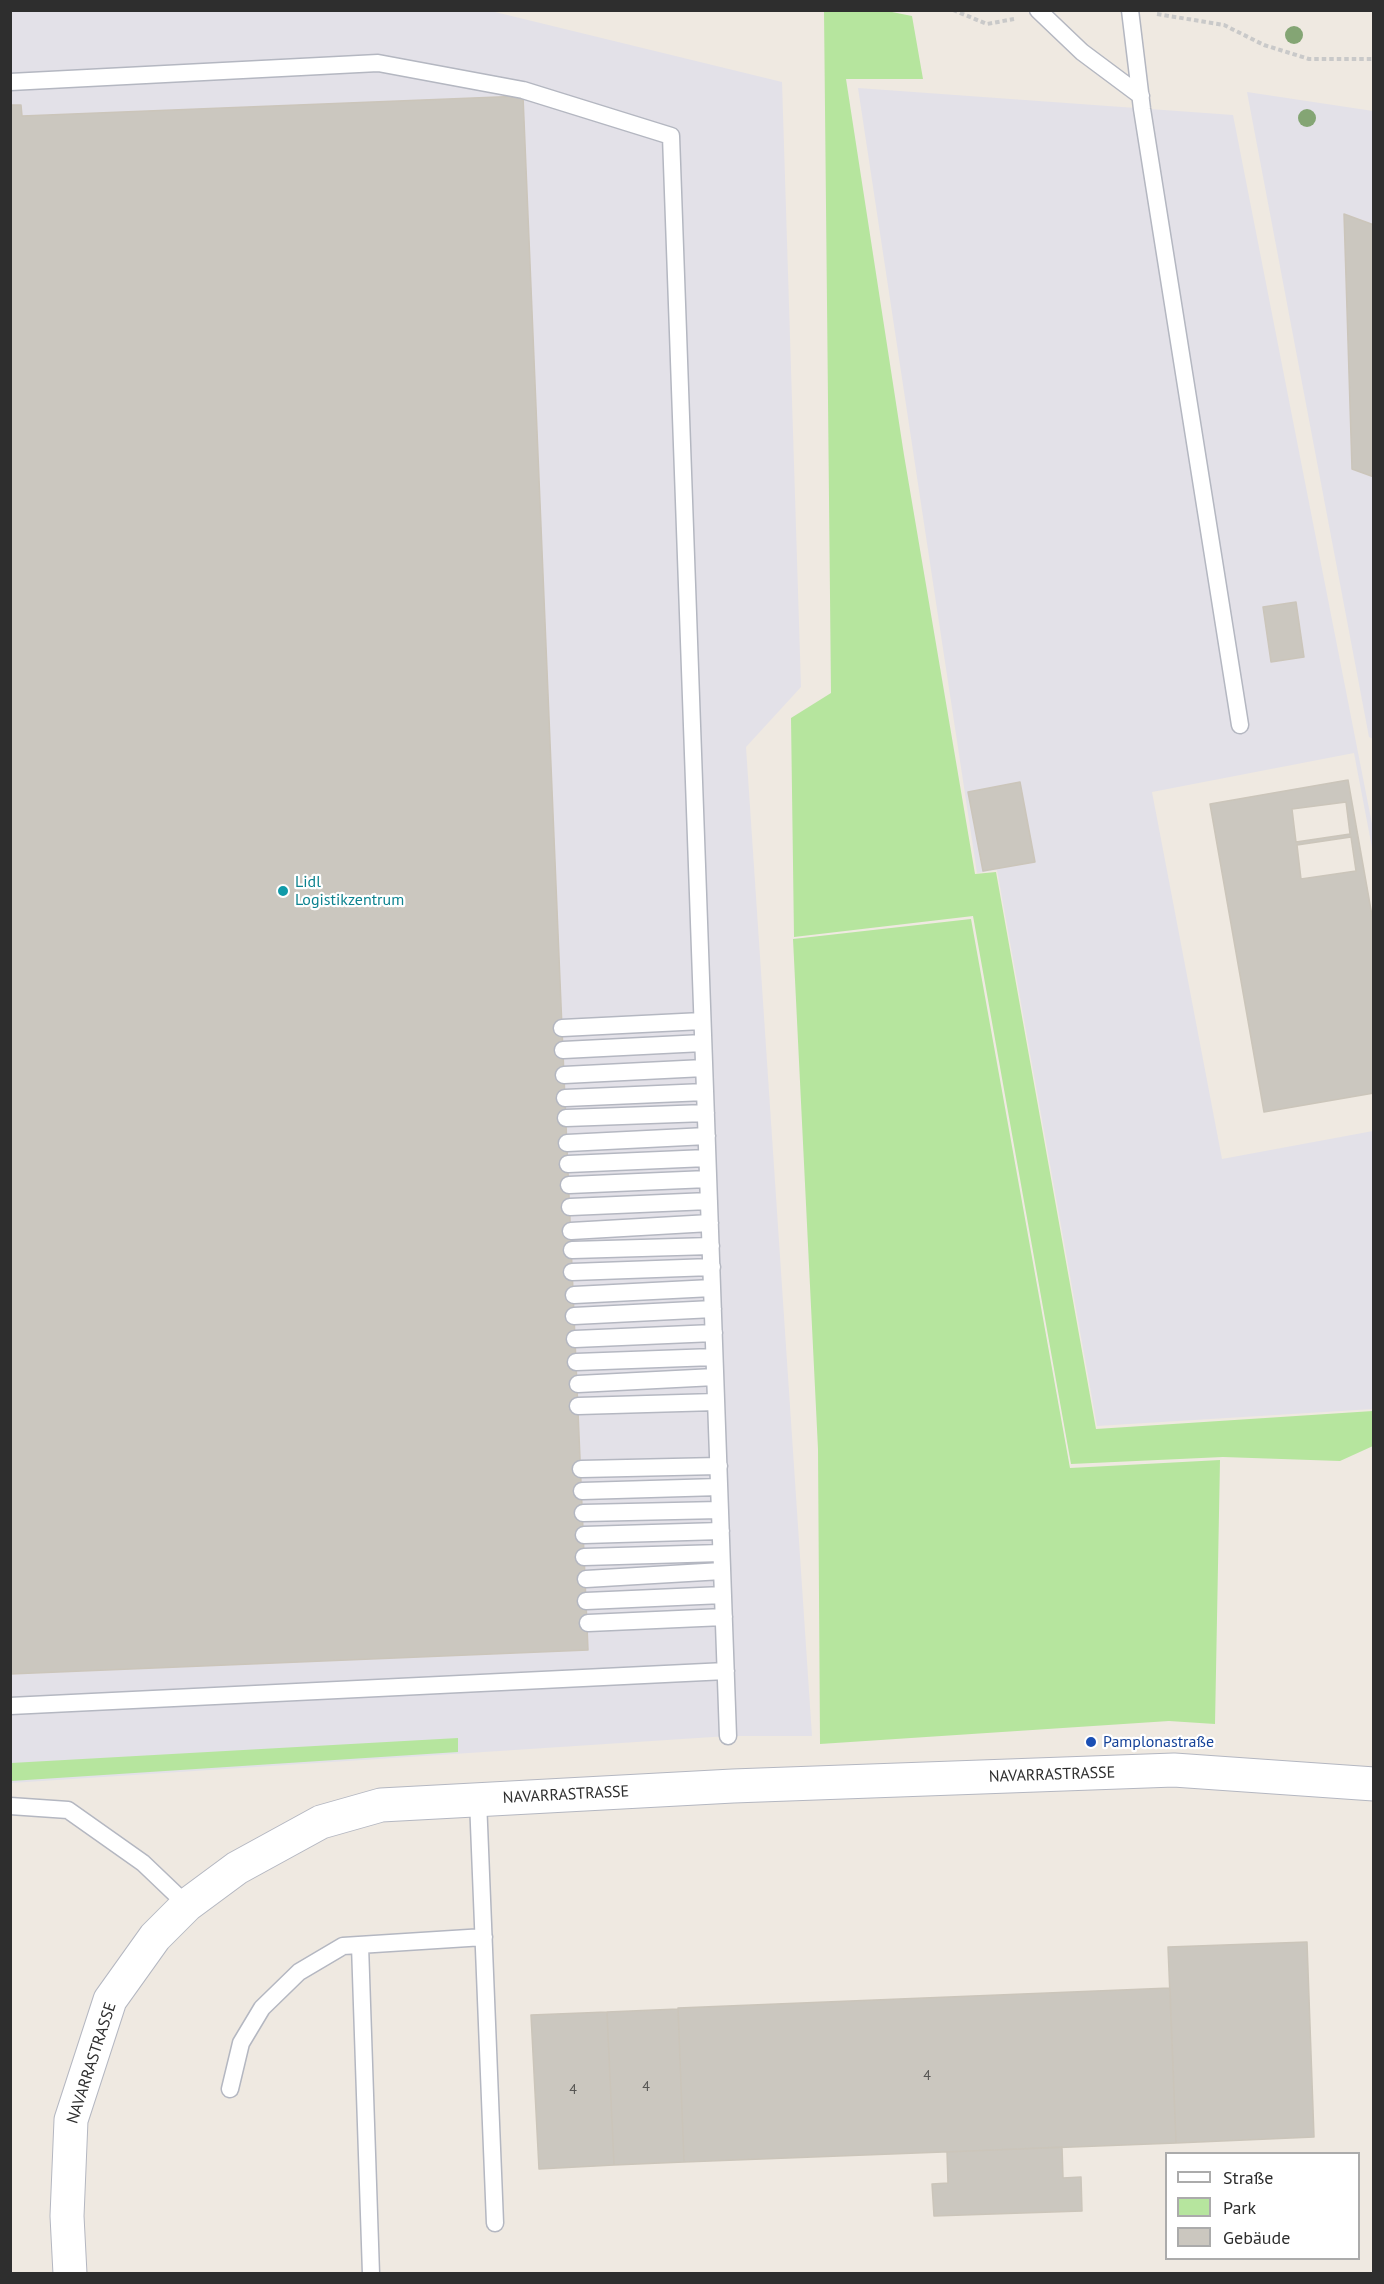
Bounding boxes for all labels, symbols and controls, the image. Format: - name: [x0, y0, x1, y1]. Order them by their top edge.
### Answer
- place label: Lidl Logistikzentrum: [295, 872, 404, 910]
- marker: Lidl Logistikzentrum: [276, 884, 290, 898]
- place label: Pamplonastraße: [1103, 1732, 1214, 1752]
- marker: Pamplonastraße: [1084, 1735, 1098, 1749]
- street label: NAVARRASTRASSE: [988, 1763, 1116, 1787]
- street label: NAVARRASTRASSE: [502, 1782, 630, 1808]
- street label: NAVARRASTRASSE: [63, 2000, 121, 2126]
- house number: 4: [923, 2068, 931, 2084]
- house number: 4: [642, 2079, 650, 2095]
- house number: 4: [569, 2082, 577, 2098]
- legend: [1165, 2152, 1360, 2260]
- text: Straße: [1223, 2166, 1274, 2189]
- text: Park: [1223, 2196, 1256, 2219]
- text: Gebäude: [1223, 2226, 1290, 2249]

